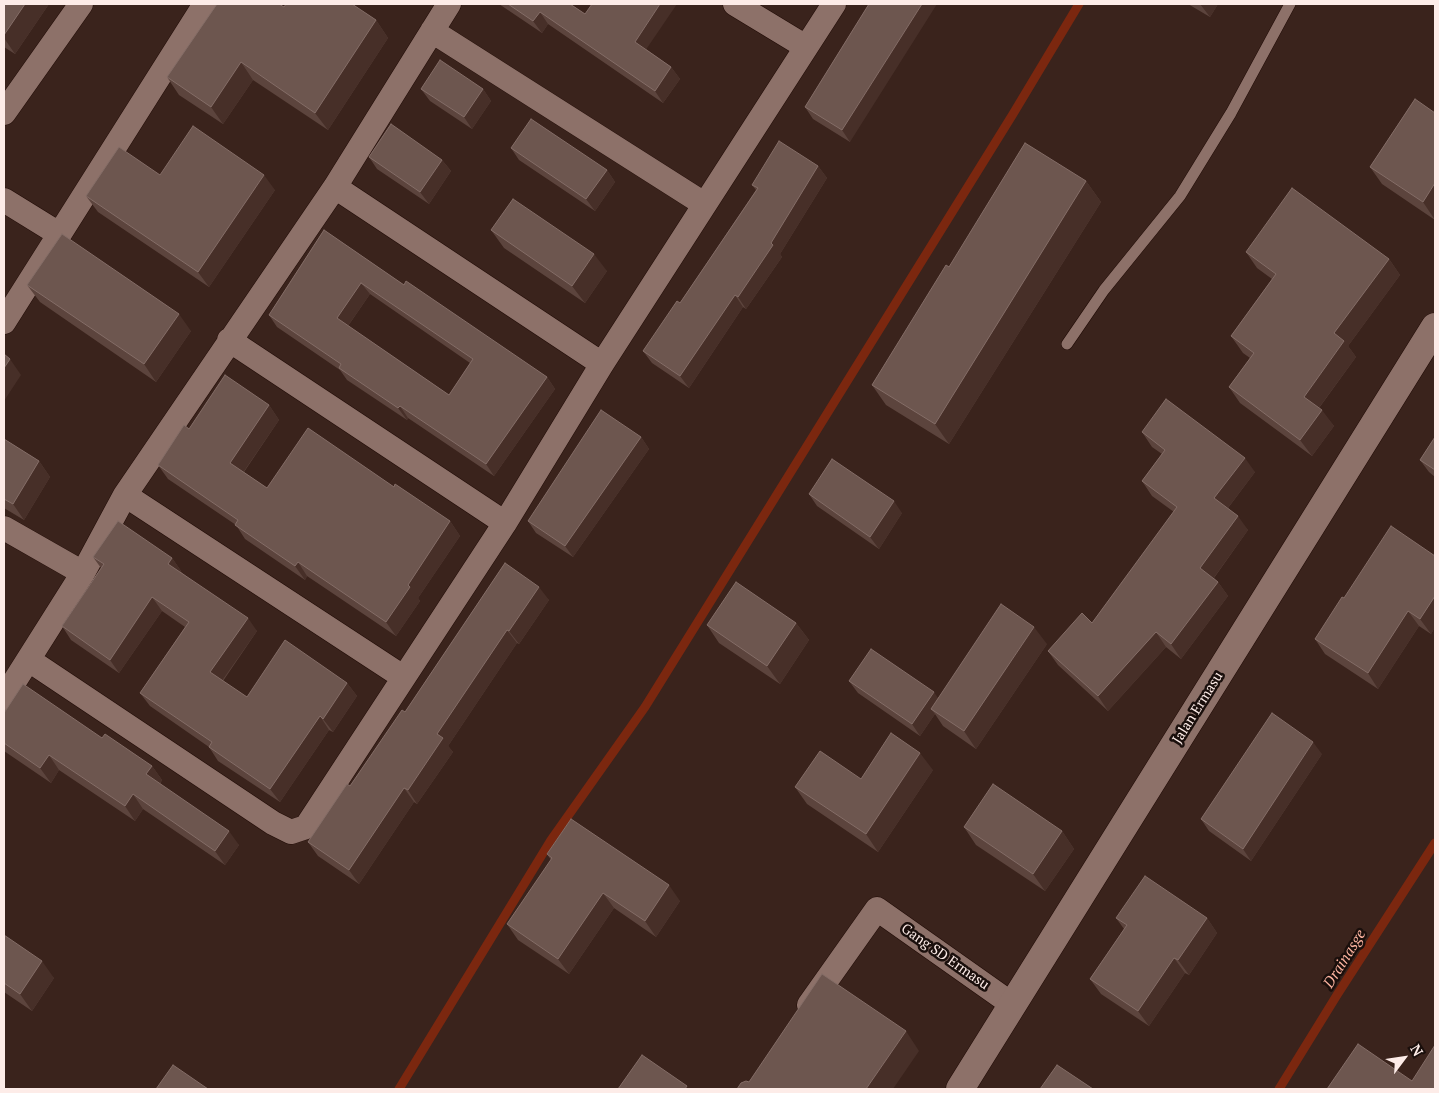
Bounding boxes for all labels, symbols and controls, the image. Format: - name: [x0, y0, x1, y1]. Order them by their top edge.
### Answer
- street label: Jalan Ermasu: [1169, 669, 1227, 747]
- street label: Gang SD Ermasu: [898, 920, 992, 994]
- water label: Drainasge: [1320, 926, 1370, 992]
- north arrow: [1379, 1033, 1429, 1083]
- text: N: [1406, 1041, 1428, 1059]

